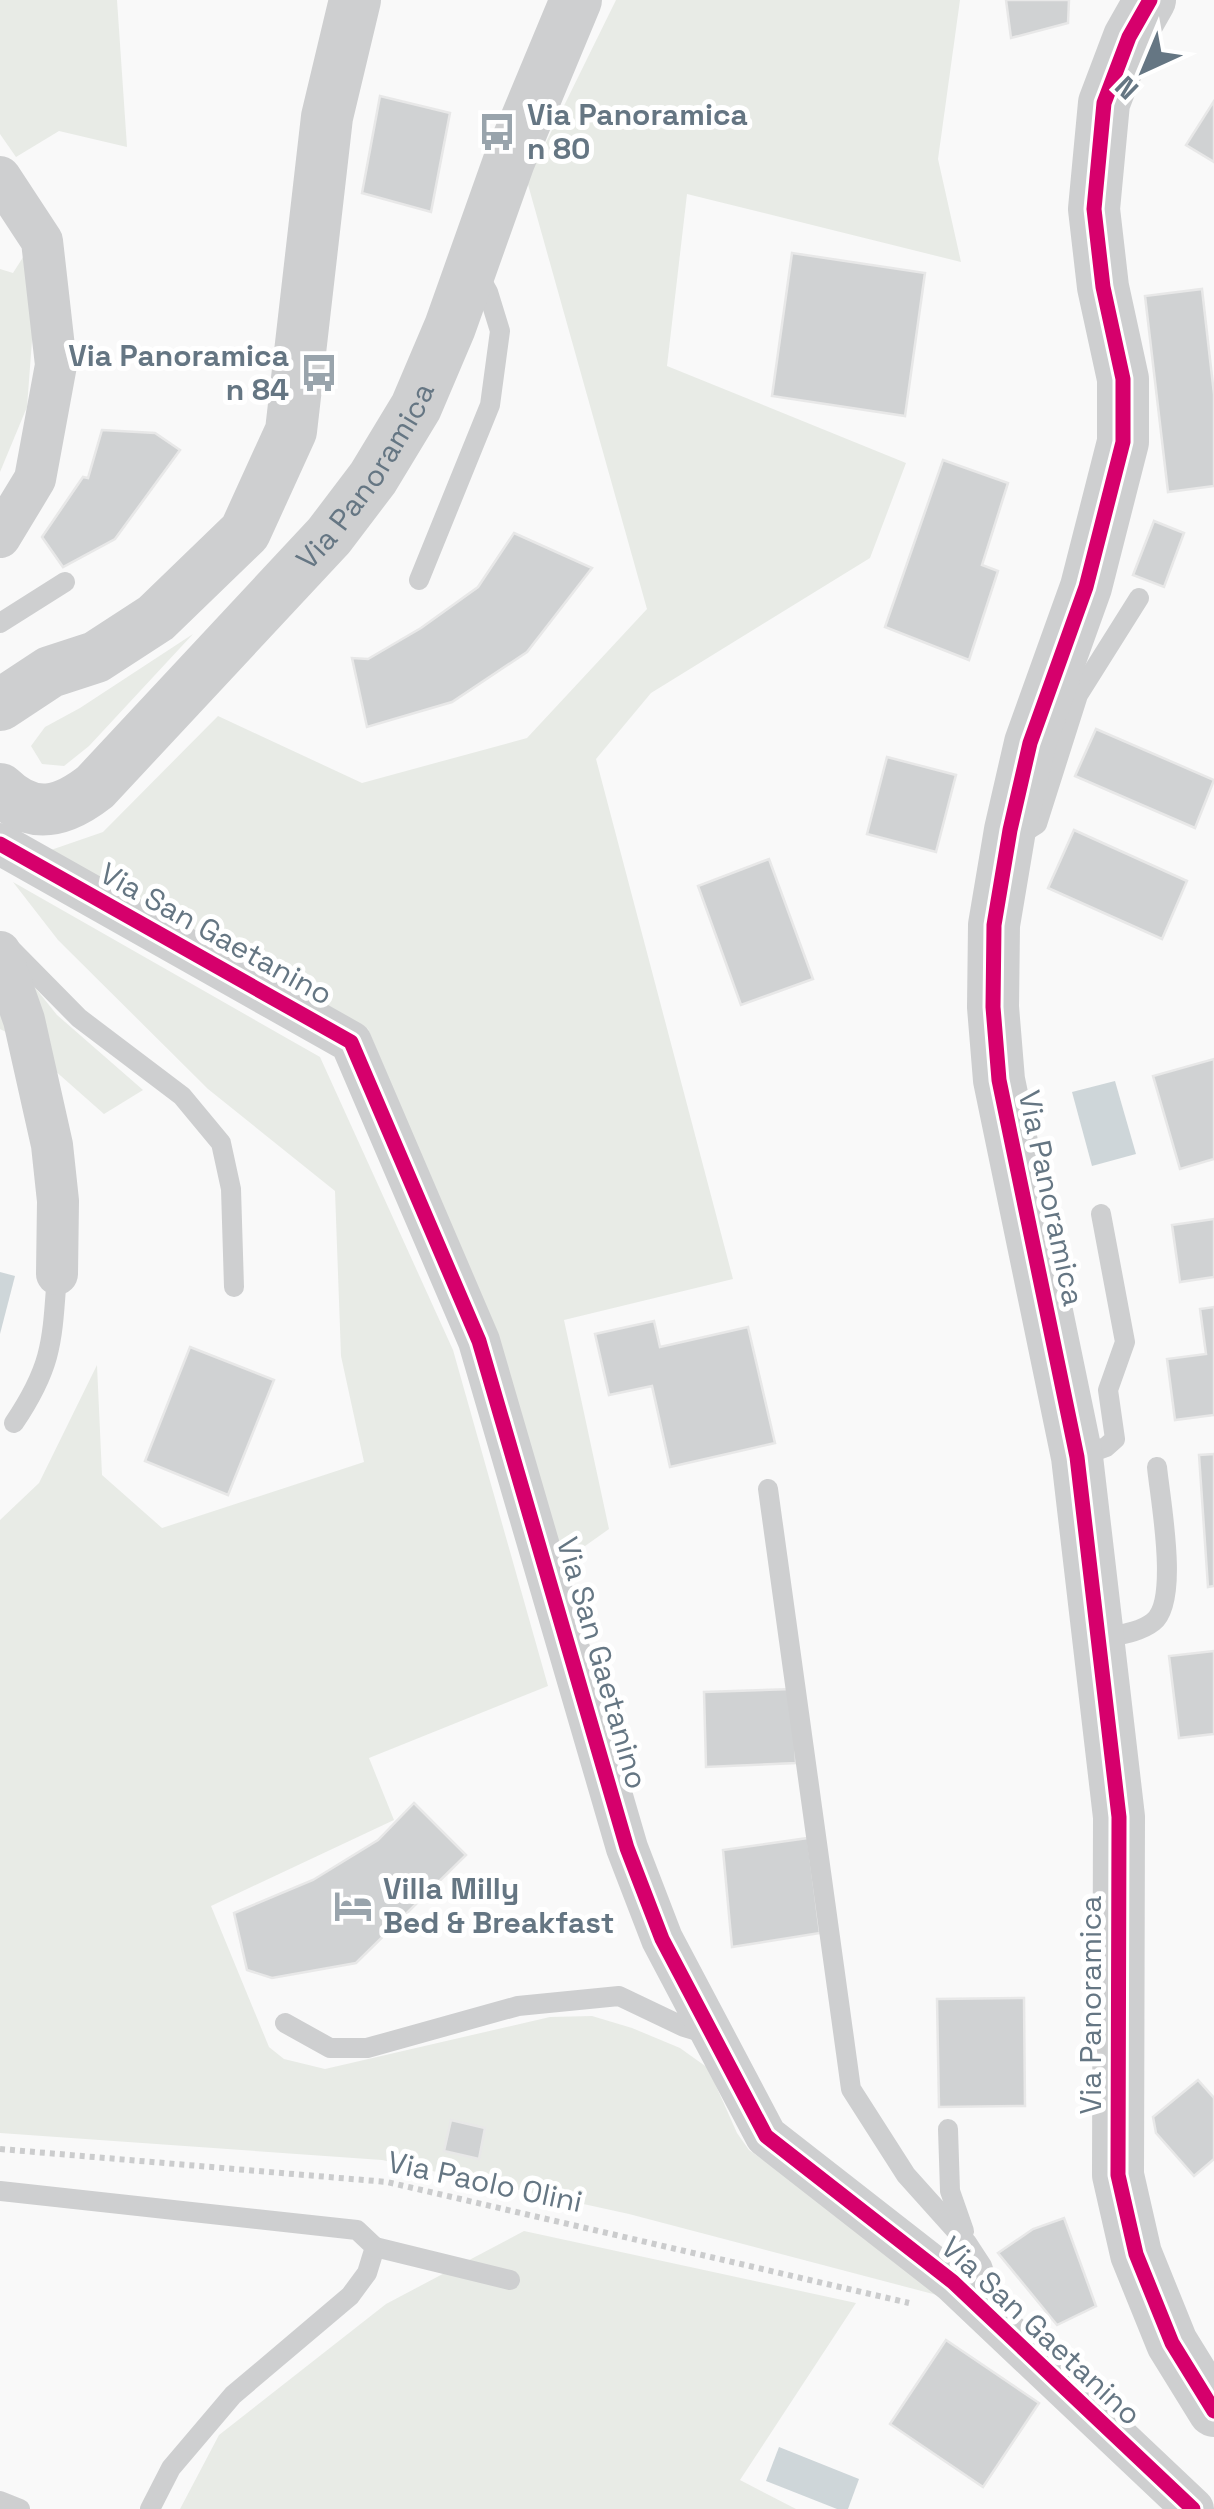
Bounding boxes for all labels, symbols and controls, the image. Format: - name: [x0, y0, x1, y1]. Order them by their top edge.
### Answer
- north arrow: [1094, 20, 1194, 120]
- text: N: [1107, 69, 1146, 107]
- place label: Via Panoramica n 80: [527, 95, 748, 168]
- bus stop icon: Via Panoramica n 80: [476, 111, 518, 153]
- place label: Via Panoramica n 84: [68, 336, 289, 409]
- bus stop icon: Via Panoramica n 84: [298, 352, 340, 394]
- street label: Via Panoramica: [288, 377, 443, 578]
- street label: Via San Gaetanino: [93, 853, 339, 1014]
- street label: Via Panoramica: [1010, 1087, 1093, 1309]
- street label: Via San Gaetanino: [548, 1532, 657, 1793]
- place label: Villa Milly Bed & Breakfast: [383, 1869, 614, 1942]
- hotel icon: Villa Milly Bed & Breakfast: [332, 1885, 374, 1927]
- street label: Via Panoramica: [1071, 1895, 1110, 2115]
- street label: Via Paolo Olini: [384, 2142, 586, 2221]
- street label: Via San Gaetanino: [933, 2228, 1150, 2434]

